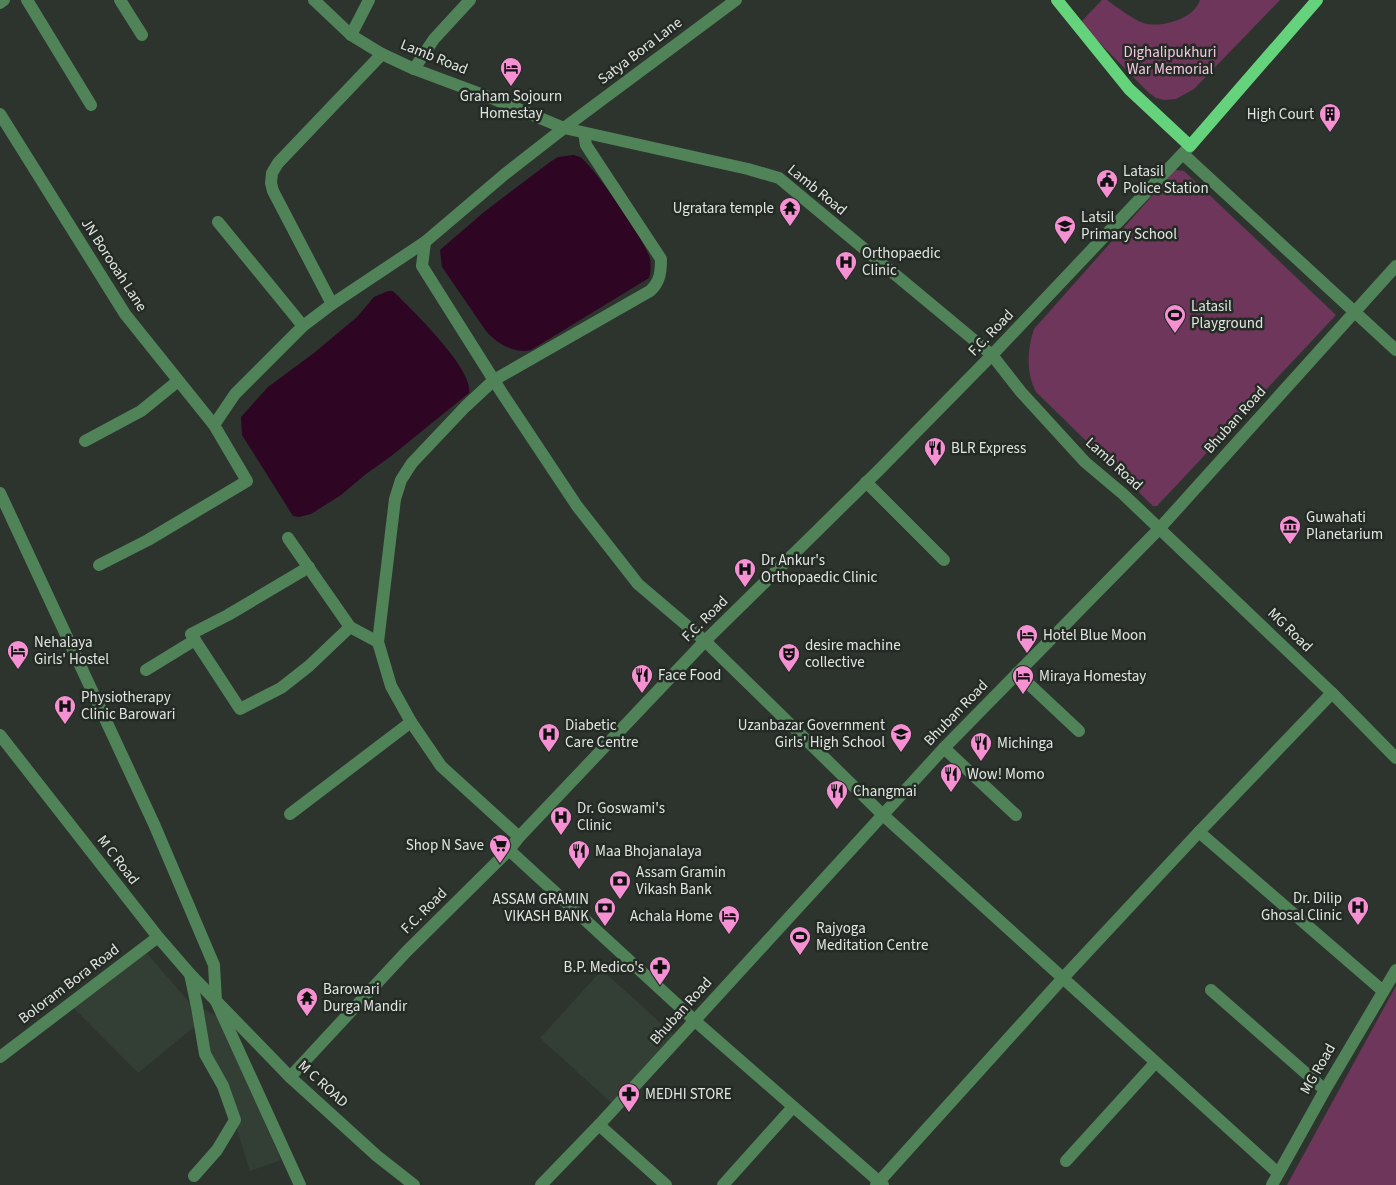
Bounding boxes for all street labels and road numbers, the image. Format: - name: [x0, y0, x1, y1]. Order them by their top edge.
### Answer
- street label: Satya Bora Lane: [594, 12, 686, 90]
- street label: Lamb Road: [397, 34, 471, 80]
- street label: Lamb Road: [783, 160, 851, 220]
- street label: JN Borooah Lane: [76, 214, 152, 316]
- street label: F.C. Road: [963, 305, 1019, 361]
- street label: Bhuban Road: [1199, 382, 1271, 458]
- street label: Lamb Road: [1081, 433, 1147, 495]
- street label: F.C. Road: [677, 591, 733, 647]
- street label: MG Road: [1263, 603, 1317, 657]
- street label: Bhuban Road: [919, 675, 993, 751]
- street label: M C Road: [92, 831, 144, 889]
- street label: F.C. Road: [396, 883, 452, 939]
- street label: Boloram Bora Road: [14, 939, 124, 1029]
- street label: Bhuban Road: [645, 973, 717, 1049]
- street label: MG Road: [1295, 1040, 1341, 1098]
- street label: M C ROAD: [293, 1056, 353, 1112]

